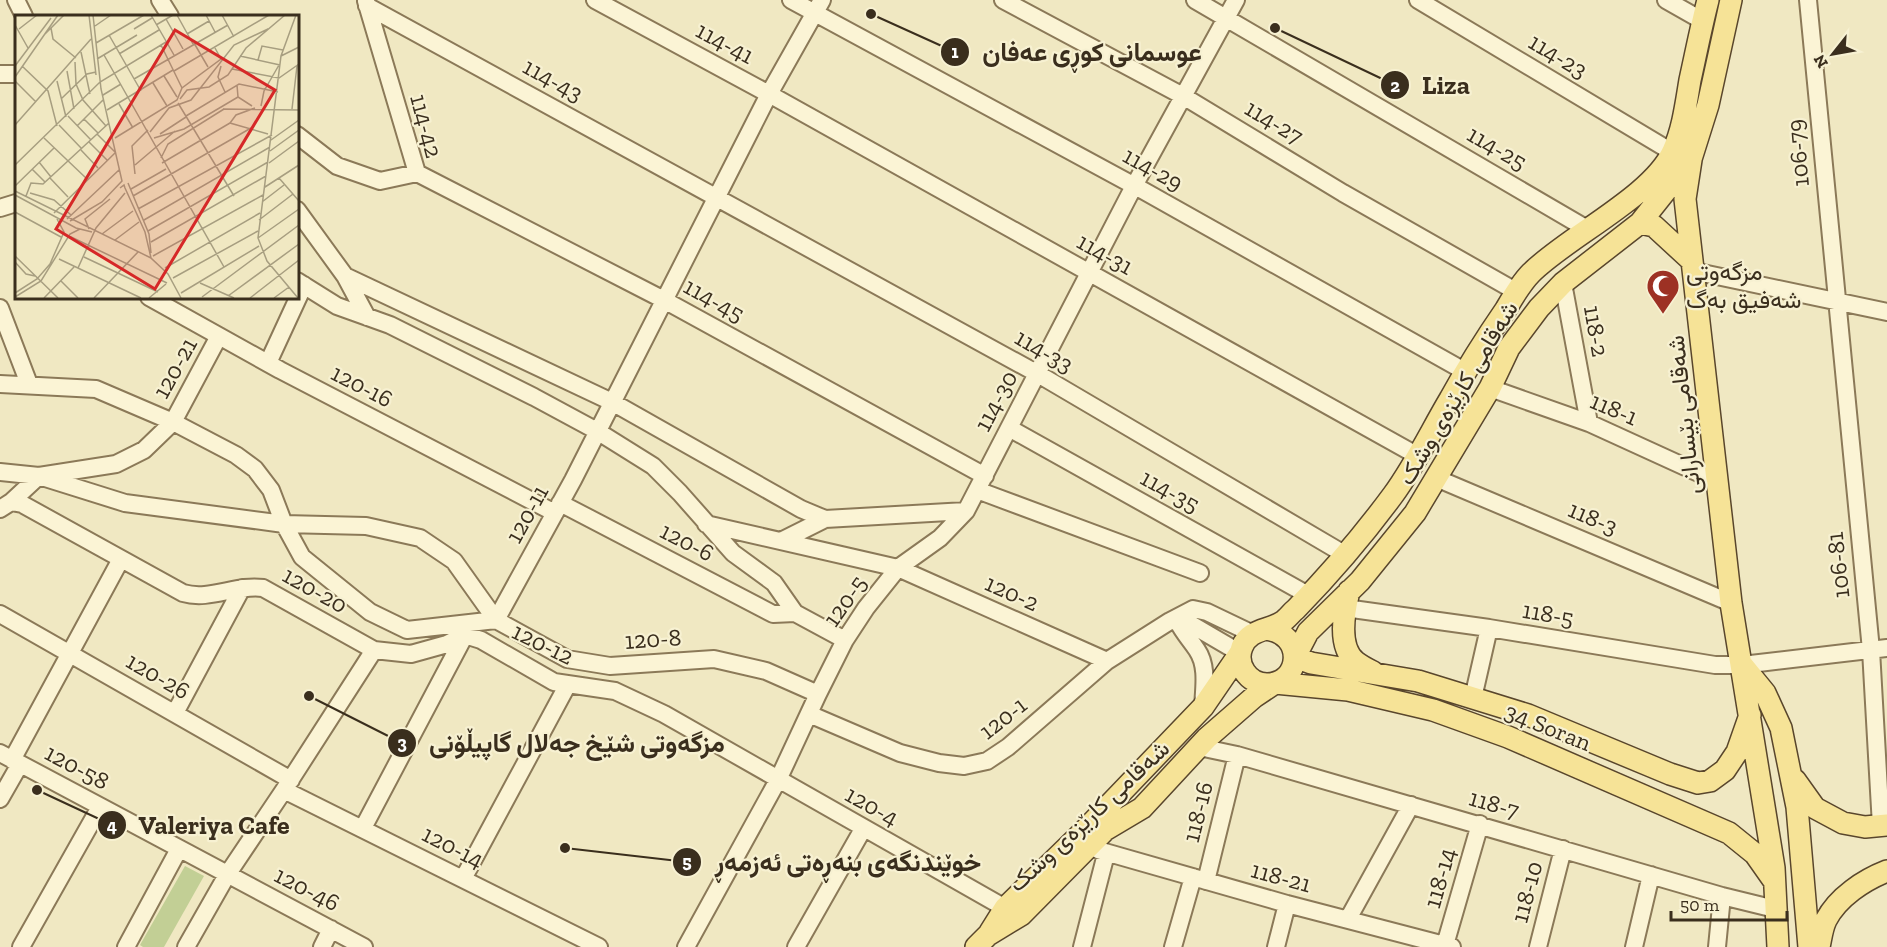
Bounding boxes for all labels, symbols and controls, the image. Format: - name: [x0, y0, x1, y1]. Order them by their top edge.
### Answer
- inset map: [15, 15, 298, 298]
- street label: 114-41: [691, 15, 759, 70]
- north arrow: [1803, 24, 1863, 84]
- street label: 114-23: [1524, 27, 1593, 84]
- callout: عوسمانی کوڕی عەفان: [940, 30, 1214, 74]
- text: عوسمانی کوڕی عەفان: [982, 36, 1202, 73]
- text: 1: [951, 41, 959, 63]
- street label: 114-43: [518, 51, 588, 108]
- text: N: [1809, 51, 1832, 72]
- callout: Liza: [1380, 63, 1482, 107]
- text: Liza: [1422, 69, 1470, 101]
- text: 2: [1390, 75, 1400, 97]
- street label: 114-42: [404, 91, 449, 161]
- street label: 114-27: [1240, 93, 1309, 150]
- street label: 106-79: [1780, 118, 1815, 188]
- street label: 114-25: [1462, 119, 1532, 176]
- street label: 114-29: [1118, 140, 1188, 197]
- street label: 114-31: [1072, 226, 1139, 281]
- place label: مزگەوتی شەفیق بەگ: [1686, 257, 1802, 314]
- mosque icon: مزگەوتی شەفیق بەگ: [1645, 268, 1681, 315]
- street label: 114-45: [679, 271, 750, 328]
- street label: شەقامی کارێزەی وشک: [1391, 295, 1525, 491]
- street label: 118-2: [1578, 303, 1615, 359]
- street label: 114-33: [1010, 322, 1079, 379]
- street label: 120-21: [146, 332, 203, 403]
- street label: شەقامی بێسارانی: [1661, 334, 1707, 496]
- street label: 120-16: [327, 358, 398, 413]
- street label: 114-30: [968, 365, 1024, 436]
- street label: 118-1: [1586, 386, 1642, 431]
- street label: 114-35: [1136, 463, 1205, 519]
- street label: 120-11: [499, 480, 554, 548]
- street label: 118-3: [1564, 494, 1622, 541]
- street label: 120-6: [655, 516, 719, 567]
- street label: 106-81: [1820, 531, 1855, 600]
- street label: 120-20: [278, 560, 353, 619]
- street label: 120-2: [981, 568, 1044, 617]
- street label: 120-5: [817, 570, 872, 632]
- street label: 118-5: [1520, 595, 1576, 632]
- street label: 120-12: [508, 616, 579, 671]
- street label: 120-8: [624, 622, 682, 655]
- street label: 120-26: [121, 646, 195, 705]
- street label: 120-1: [973, 690, 1032, 745]
- street label: 34 Soran: [1501, 696, 1596, 757]
- callout: مزگەوتی شێخ جەلال گاپیڵۆنی: [387, 721, 737, 765]
- text: مزگەوتی شێخ جەلال گاپیڵۆنی: [429, 727, 725, 761]
- text: 3: [397, 732, 407, 754]
- street label: شەقامی کارێزەی وشک: [1002, 734, 1176, 898]
- street label: 120-58: [40, 738, 114, 795]
- street label: 120-4: [840, 779, 904, 832]
- street label: 118-16: [1176, 779, 1219, 845]
- street label: 118-7: [1466, 783, 1522, 824]
- callout: Valeriya Cafe: [97, 803, 302, 847]
- text: Valeriya Cafe: [138, 809, 290, 841]
- text: 4: [107, 815, 117, 837]
- street label: 120-14: [417, 819, 489, 874]
- callout: خوێندنگەی بنەڕەتی ئەزمەڕ: [672, 840, 993, 884]
- street label: 118-14: [1417, 844, 1462, 911]
- text: خوێندنگەی بنەڕەتی ئەزمەڕ: [714, 846, 981, 883]
- text: 5: [682, 851, 692, 873]
- street label: 118-21: [1248, 855, 1314, 898]
- street label: 118-10: [1504, 858, 1549, 926]
- street label: 120-46: [270, 860, 345, 917]
- scale bar: [1671, 884, 1786, 922]
- text: 50 m: [1680, 894, 1720, 916]

